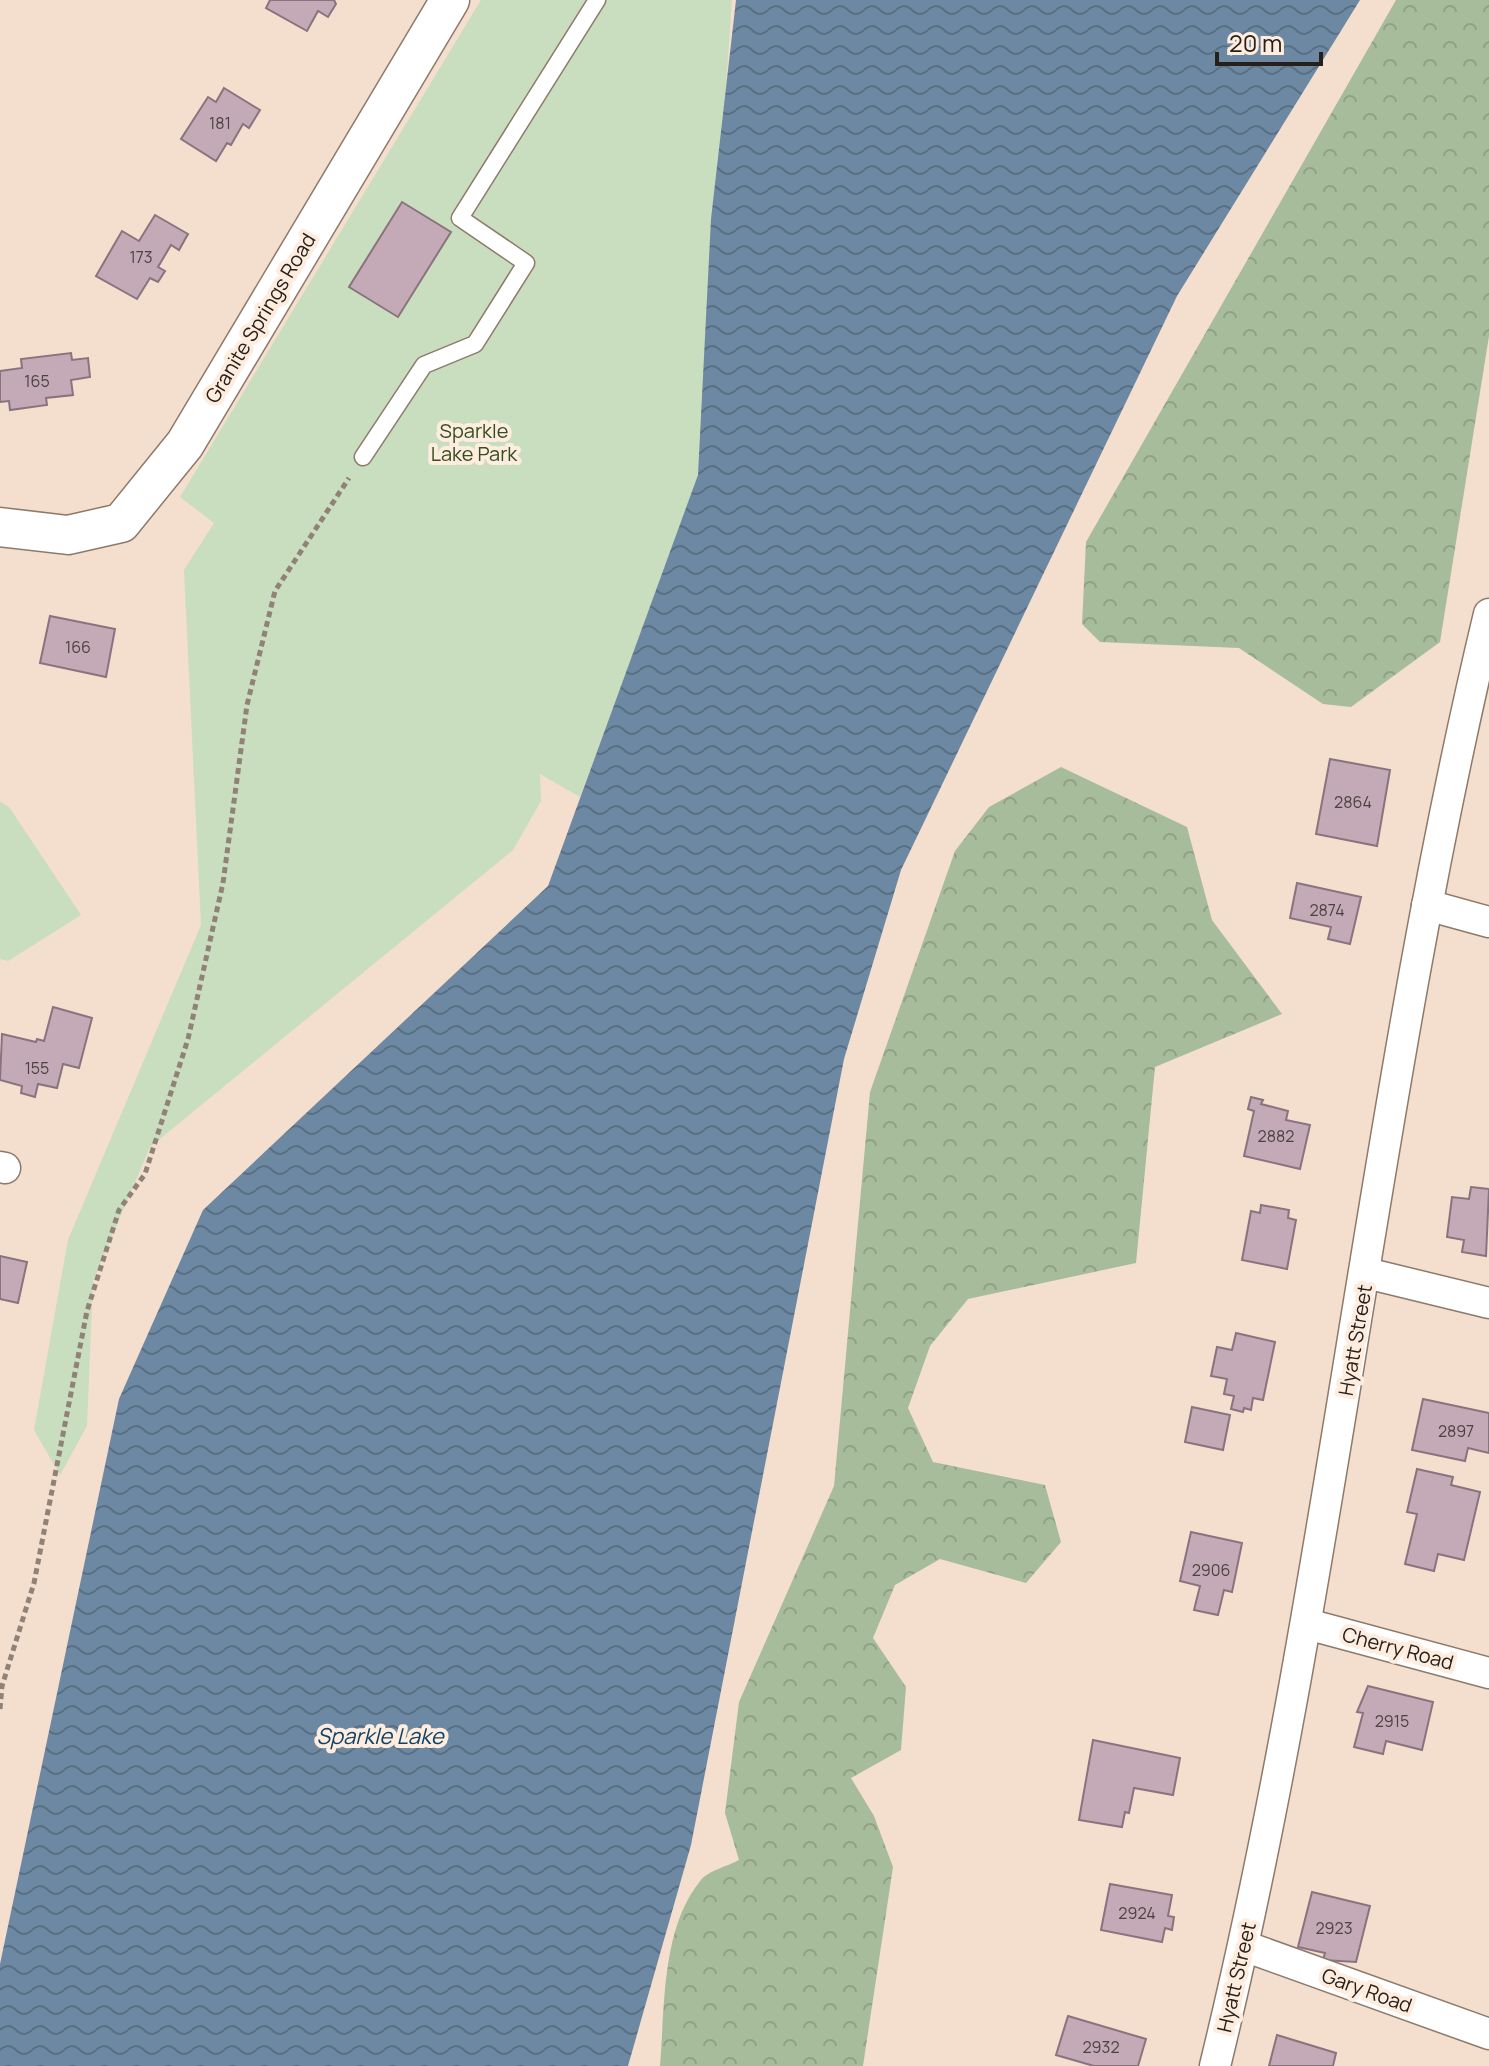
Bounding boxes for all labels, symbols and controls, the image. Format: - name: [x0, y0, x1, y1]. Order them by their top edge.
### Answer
- scale bar: [1217, 16, 1321, 66]
- text: 20 m: [1229, 26, 1282, 59]
- house number: 181: [209, 112, 231, 134]
- street label: Granite Springs Road: [199, 228, 321, 408]
- house number: 173: [129, 246, 153, 268]
- house number: 165: [24, 370, 50, 392]
- park label: Sparkle Lake Park: [431, 417, 518, 467]
- house number: 166: [65, 636, 91, 658]
- house number: 2864: [1334, 791, 1372, 813]
- house number: 2874: [1309, 899, 1345, 921]
- house number: 155: [25, 1057, 49, 1079]
- house number: 2882: [1258, 1125, 1294, 1147]
- street label: Hyatt Street: [1332, 1282, 1378, 1398]
- house number: 2897: [1438, 1420, 1474, 1442]
- house number: 2906: [1192, 1559, 1230, 1581]
- street label: Cherry Road: [1339, 1620, 1457, 1676]
- house number: 2915: [1375, 1710, 1409, 1732]
- water label: Sparkle Lake: [316, 1721, 445, 1751]
- house number: 2924: [1118, 1902, 1156, 1924]
- house number: 2923: [1315, 1917, 1353, 1939]
- street label: Hyatt Street: [1210, 1919, 1262, 2035]
- street label: Gary Road: [1318, 1961, 1416, 2019]
- house number: 2932: [1082, 2036, 1120, 2058]

